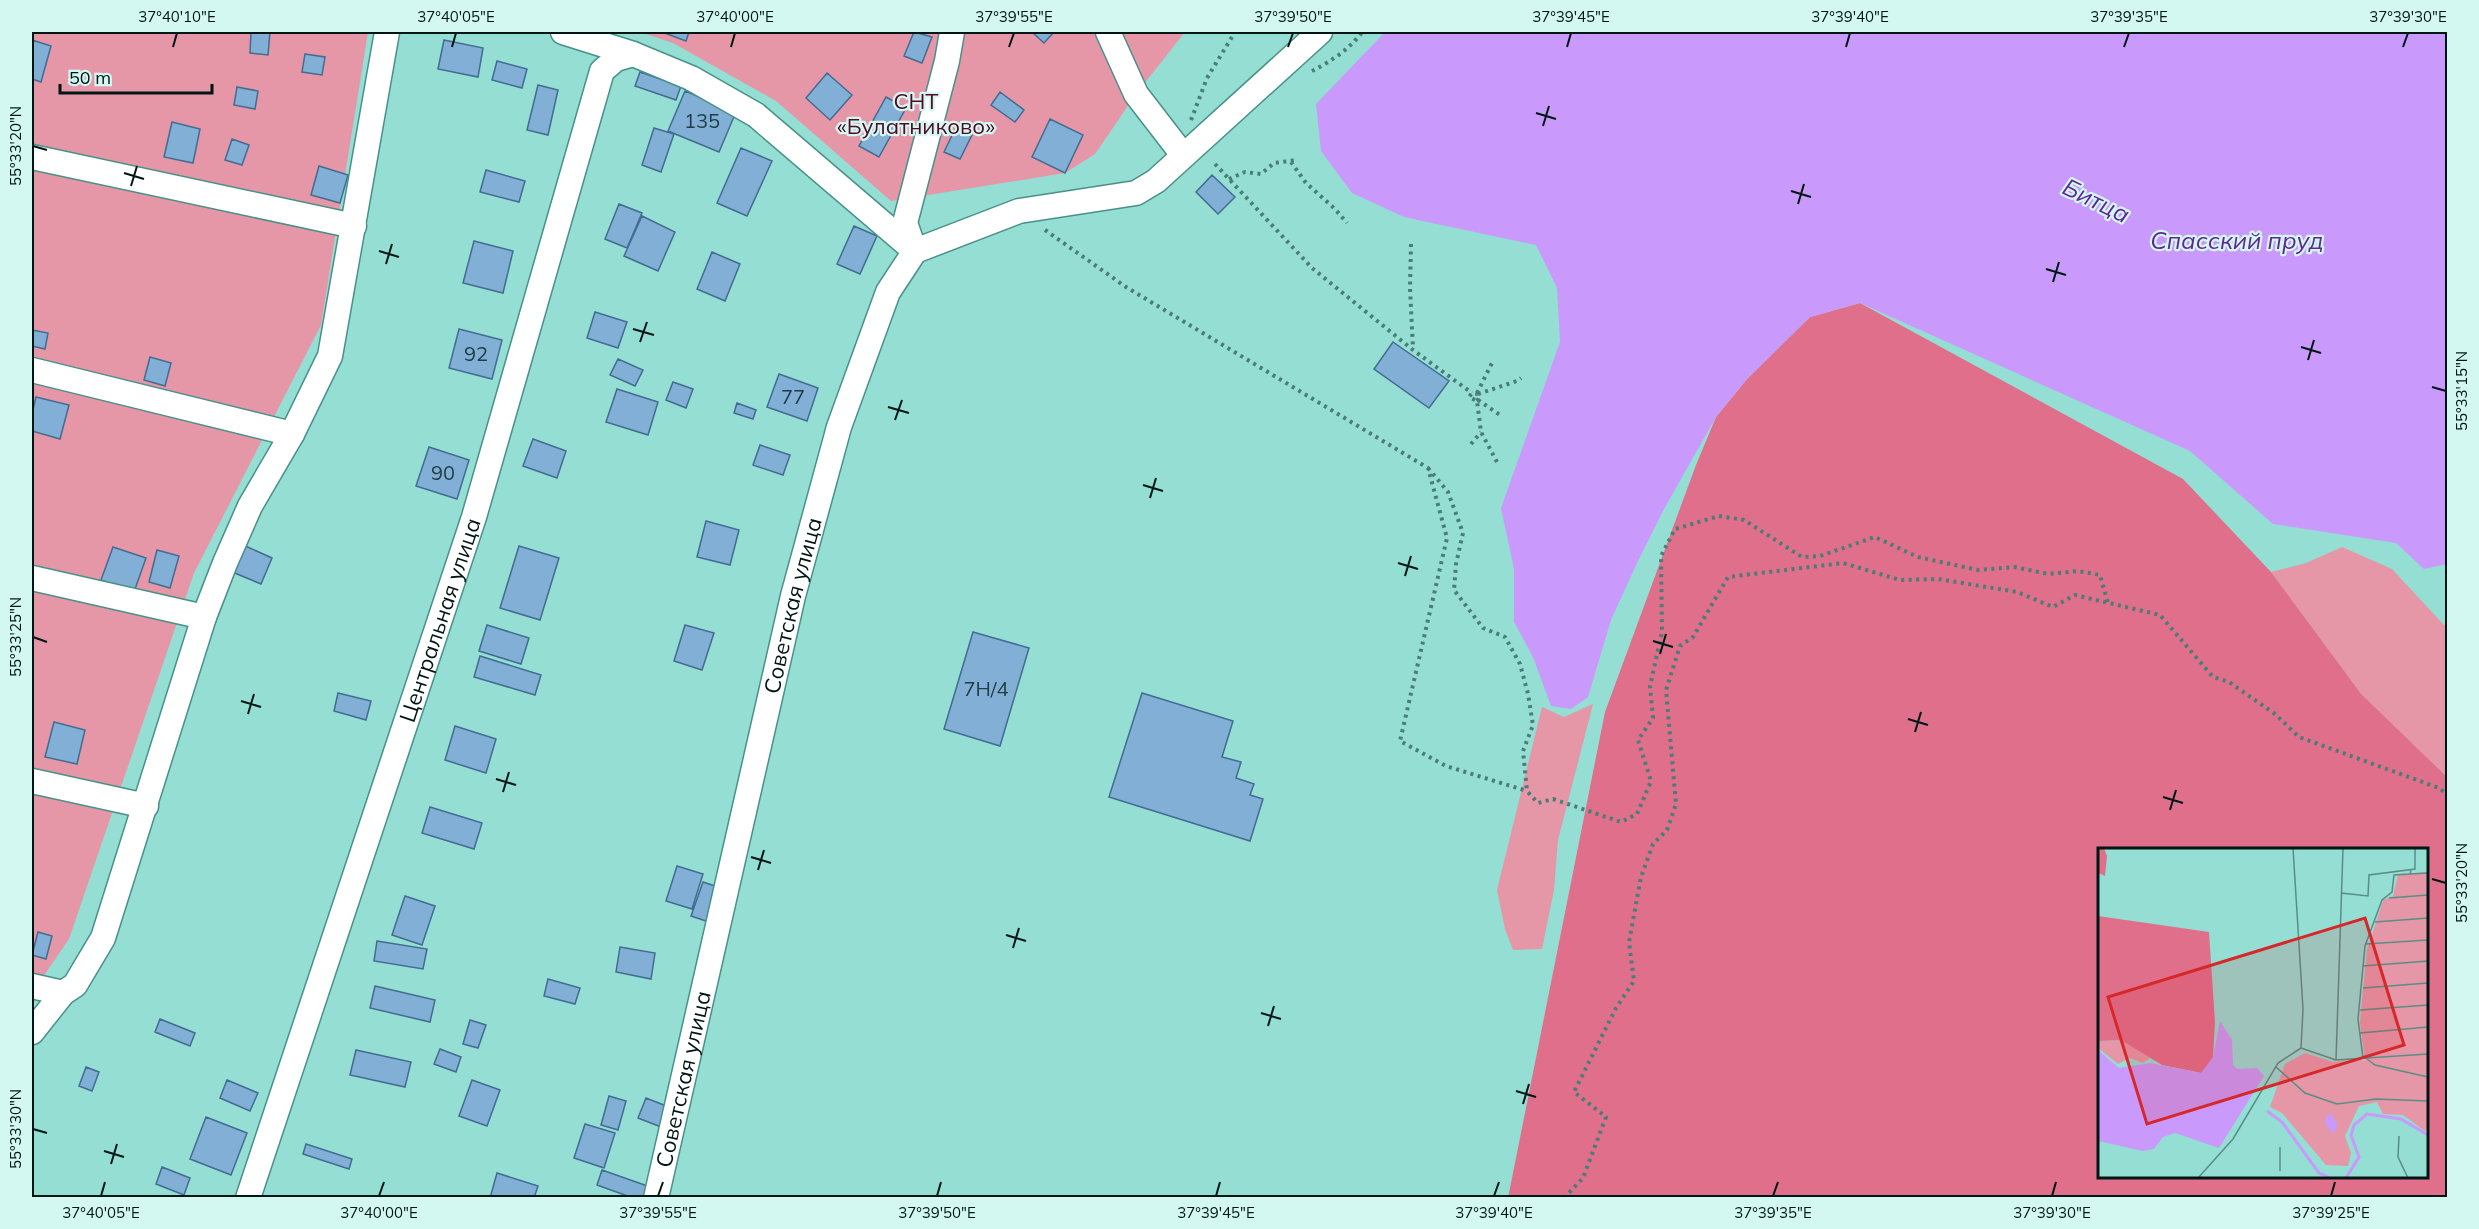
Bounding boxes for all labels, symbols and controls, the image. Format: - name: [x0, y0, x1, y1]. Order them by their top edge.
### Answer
- text: 37°40'10"E: [138, 7, 216, 26]
- text: 37°40'05"E: [417, 7, 495, 26]
- text: 37°40'00"E: [696, 7, 774, 26]
- text: 37°39'55"E: [975, 7, 1053, 26]
- text: 37°39'50"E: [1254, 7, 1332, 26]
- text: 37°39'45"E: [1532, 7, 1610, 26]
- text: 37°39'40"E: [1811, 7, 1889, 26]
- text: 37°39'35"E: [2090, 7, 2168, 26]
- text: 37°39'30"E: [2369, 7, 2447, 26]
- scale bar: [60, 57, 212, 95]
- text: 50 m: [69, 66, 111, 89]
- park label: СНТ «Булатниково»: [837, 87, 995, 140]
- text: 55°33'20"N: [6, 106, 25, 186]
- house number: 135: [684, 108, 720, 133]
- water label: Битца: [2058, 171, 2135, 229]
- water label: Спасский пруд: [2150, 225, 2324, 255]
- house number: 92: [464, 341, 488, 366]
- text: 55°33'15"N: [2452, 351, 2471, 431]
- house number: 77: [781, 384, 805, 409]
- house number: 90: [431, 460, 455, 485]
- street label: Центральная улица: [393, 514, 487, 726]
- street label: Советская улица: [757, 514, 828, 696]
- text: 55°33'25"N: [6, 597, 25, 677]
- house number: 7Н/4: [963, 676, 1009, 701]
- text: 55°33'20"N: [2452, 843, 2471, 923]
- inset map: [2098, 848, 2428, 1178]
- street label: Советская улица: [649, 988, 717, 1170]
- text: 55°33'30"N: [6, 1089, 25, 1169]
- text: 37°40'05"E: [62, 1203, 140, 1222]
- text: 37°40'00"E: [340, 1203, 418, 1222]
- text: 37°39'55"E: [619, 1203, 697, 1222]
- text: 37°39'50"E: [898, 1203, 976, 1222]
- text: 37°39'45"E: [1177, 1203, 1255, 1222]
- text: 37°39'40"E: [1455, 1203, 1533, 1222]
- text: 37°39'35"E: [1734, 1203, 1812, 1222]
- text: 37°39'30"E: [2013, 1203, 2091, 1222]
- text: 37°39'25"E: [2292, 1203, 2370, 1222]

